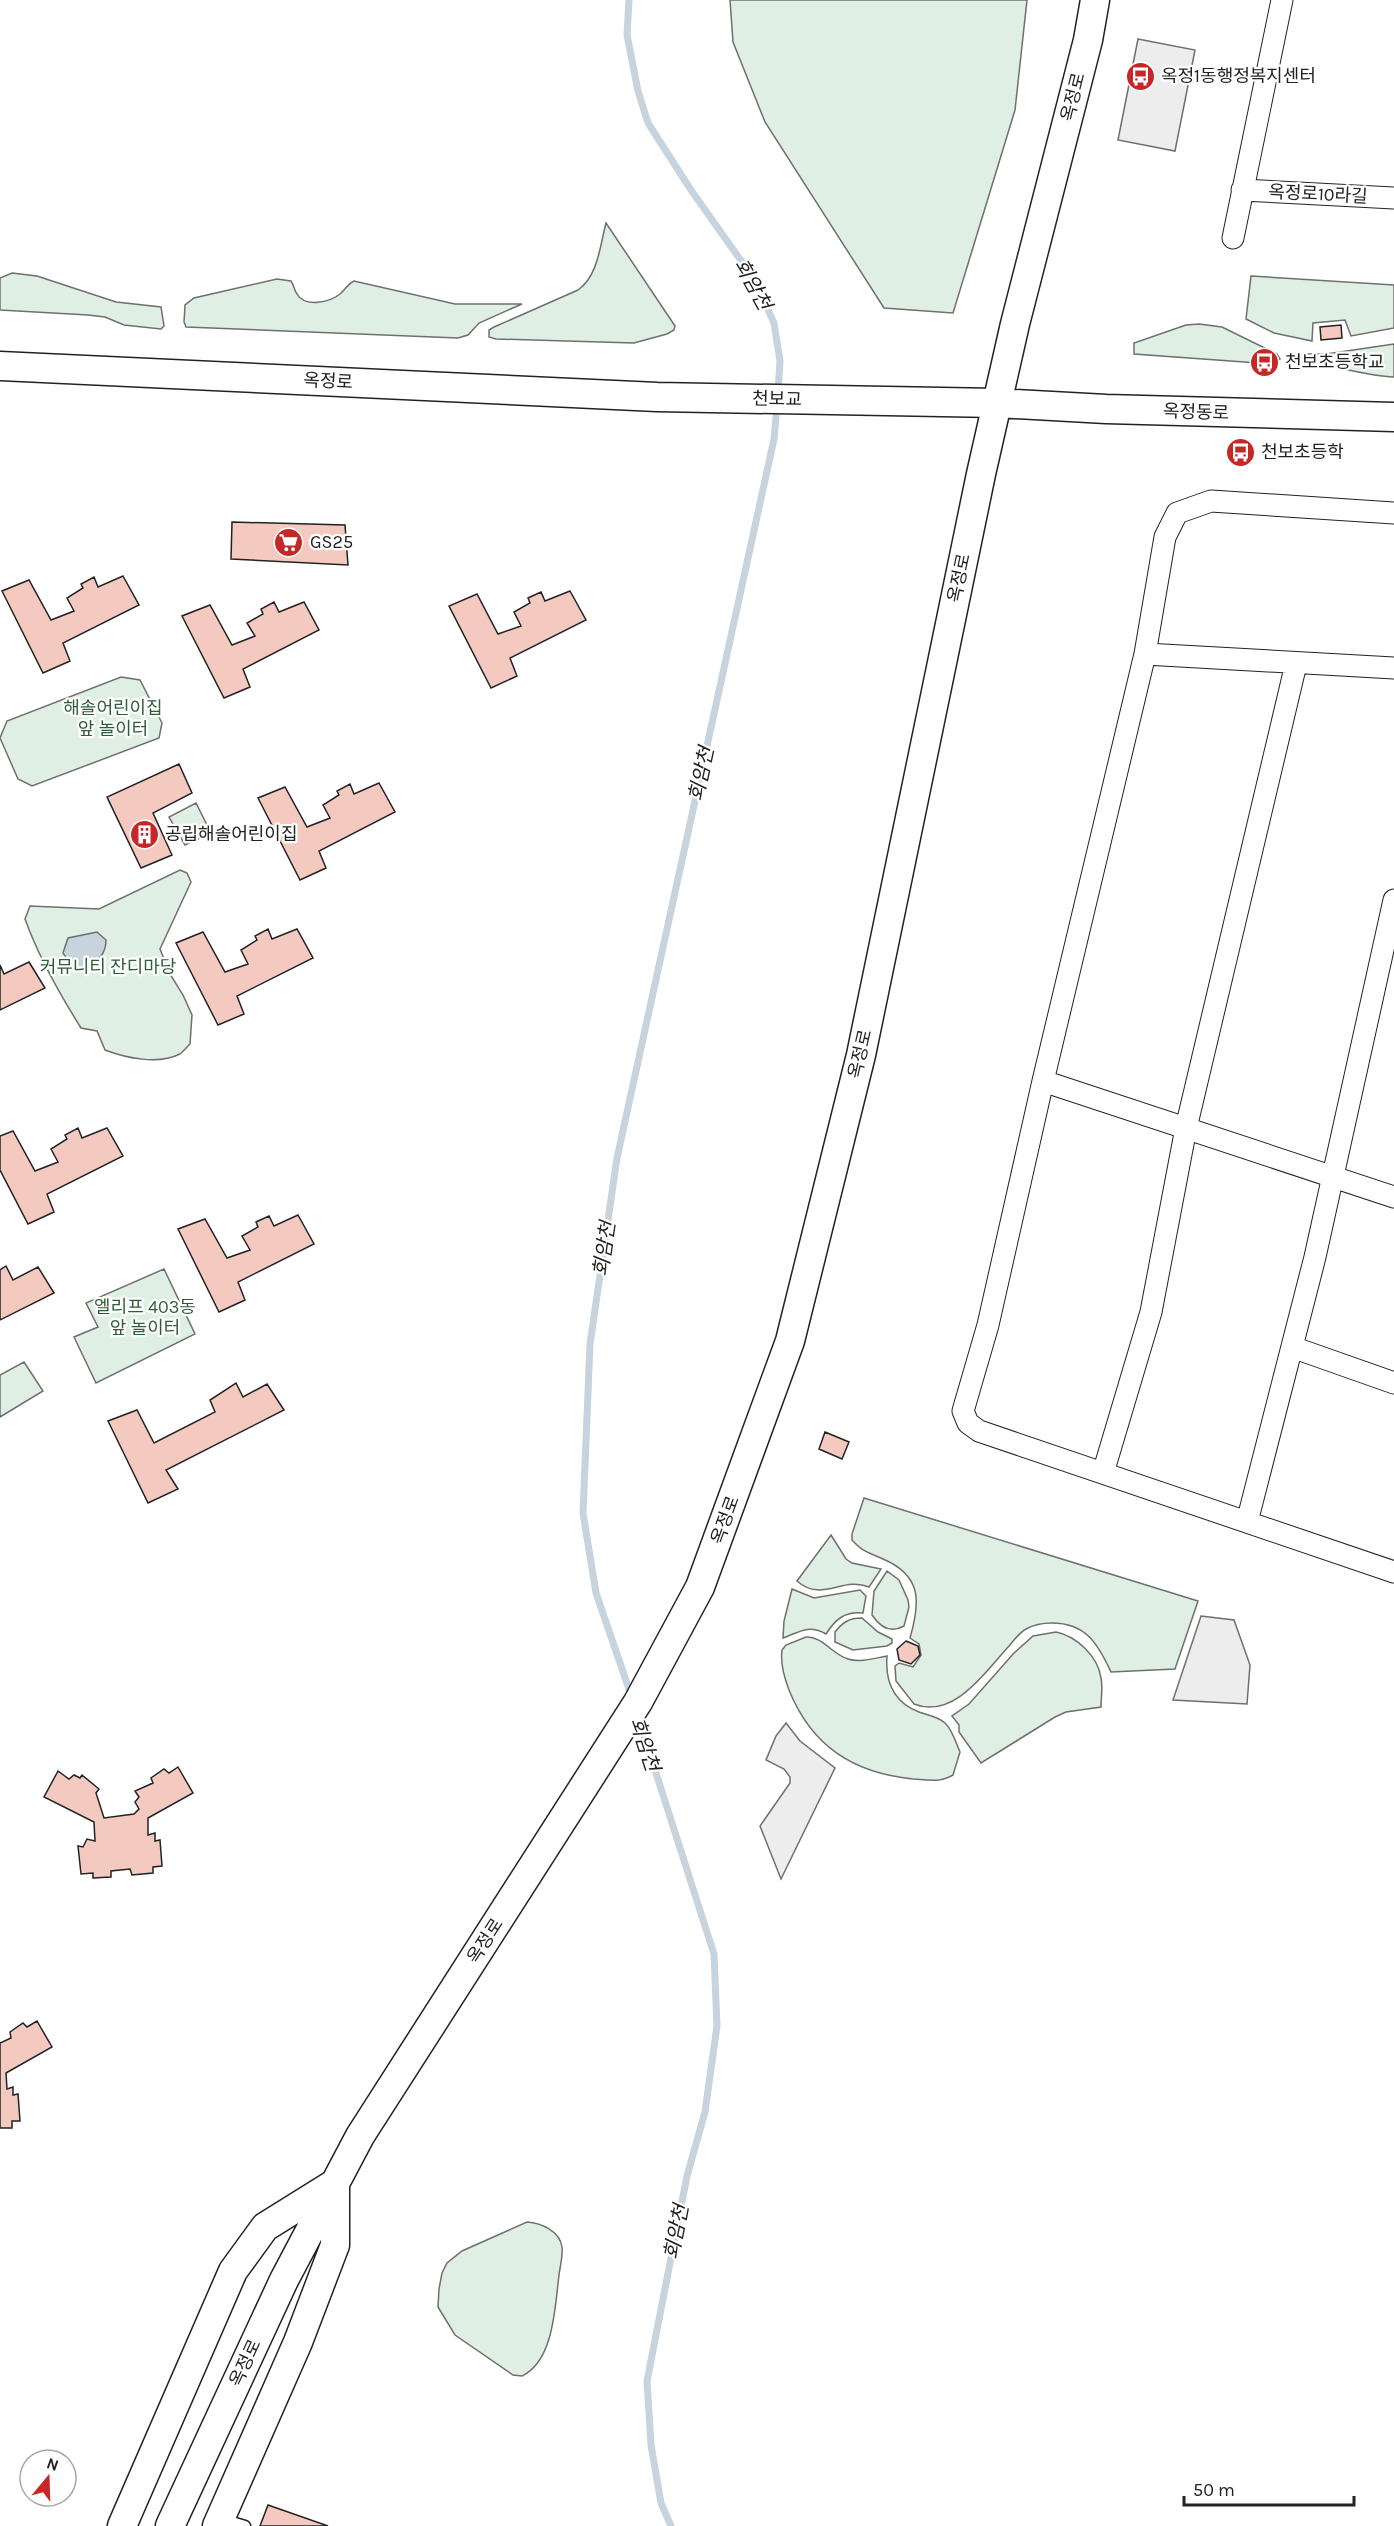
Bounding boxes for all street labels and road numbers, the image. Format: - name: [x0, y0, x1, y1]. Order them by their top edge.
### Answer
- street label: 옥정로: [1056, 70, 1090, 124]
- street label: 옥정로10라길: [1268, 180, 1368, 208]
- street label: 옥정로: [303, 369, 353, 393]
- street label: 천보교: [752, 388, 802, 410]
- street label: 옥정동로: [1163, 400, 1229, 424]
- street label: 옥정로: [943, 551, 975, 605]
- street label: 옥정로: [844, 1027, 876, 1081]
- street label: 옥정로: [706, 1493, 744, 1547]
- street label: 옥정로: [462, 1914, 508, 1968]
- street label: 옥정로: [225, 2336, 265, 2390]

